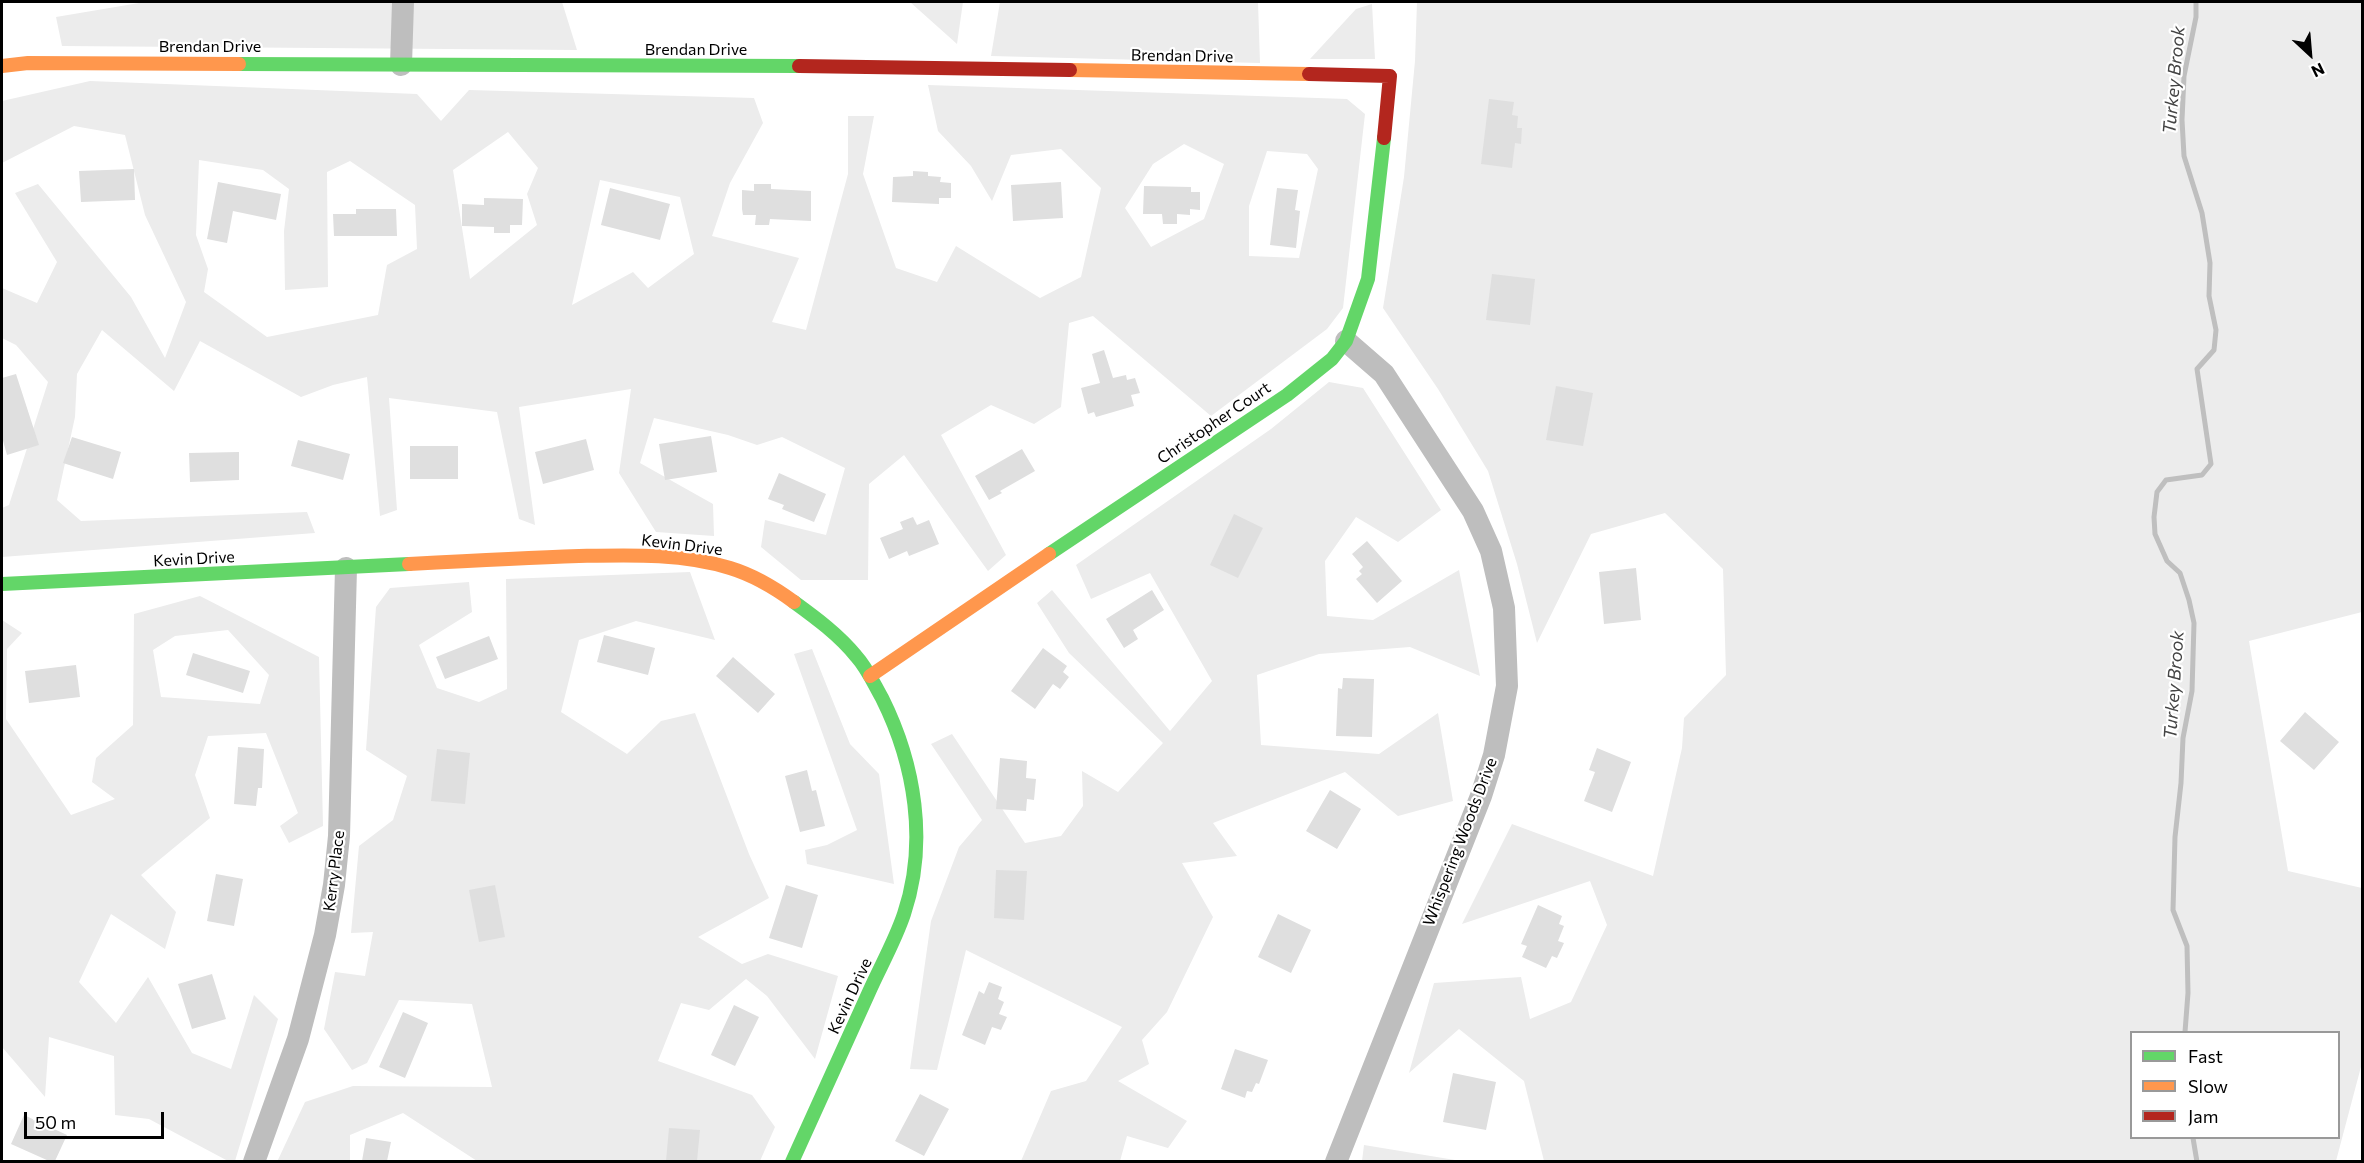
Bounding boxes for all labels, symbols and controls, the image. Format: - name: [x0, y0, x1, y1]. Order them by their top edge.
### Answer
- north arrow: [2280, 24, 2340, 84]
- water label: Turkey Brook: [2159, 25, 2189, 135]
- street label: Brendan Drive: [159, 37, 261, 57]
- street label: Brendan Drive: [645, 40, 747, 60]
- street label: Brendan Drive: [1131, 46, 1233, 66]
- text: N: [2309, 59, 2328, 82]
- street label: Christopher Court: [1154, 378, 1274, 468]
- street label: Kevin Drive: [640, 530, 724, 560]
- street label: Kevin Drive: [153, 547, 235, 571]
- water label: Turkey Brook: [2159, 630, 2189, 740]
- street label: Whispering Woods Drive: [1419, 755, 1501, 929]
- street label: Kerry Place: [320, 829, 348, 913]
- street label: Kevin Drive: [824, 955, 876, 1037]
- legend: [2130, 1031, 2340, 1139]
- text: Fast: [2188, 1045, 2223, 1067]
- text: Slow: [2188, 1075, 2228, 1097]
- scale bar: [27, 1100, 166, 1138]
- text: Jam: [2188, 1105, 2218, 1127]
- text: 50 m: [35, 1111, 76, 1133]

